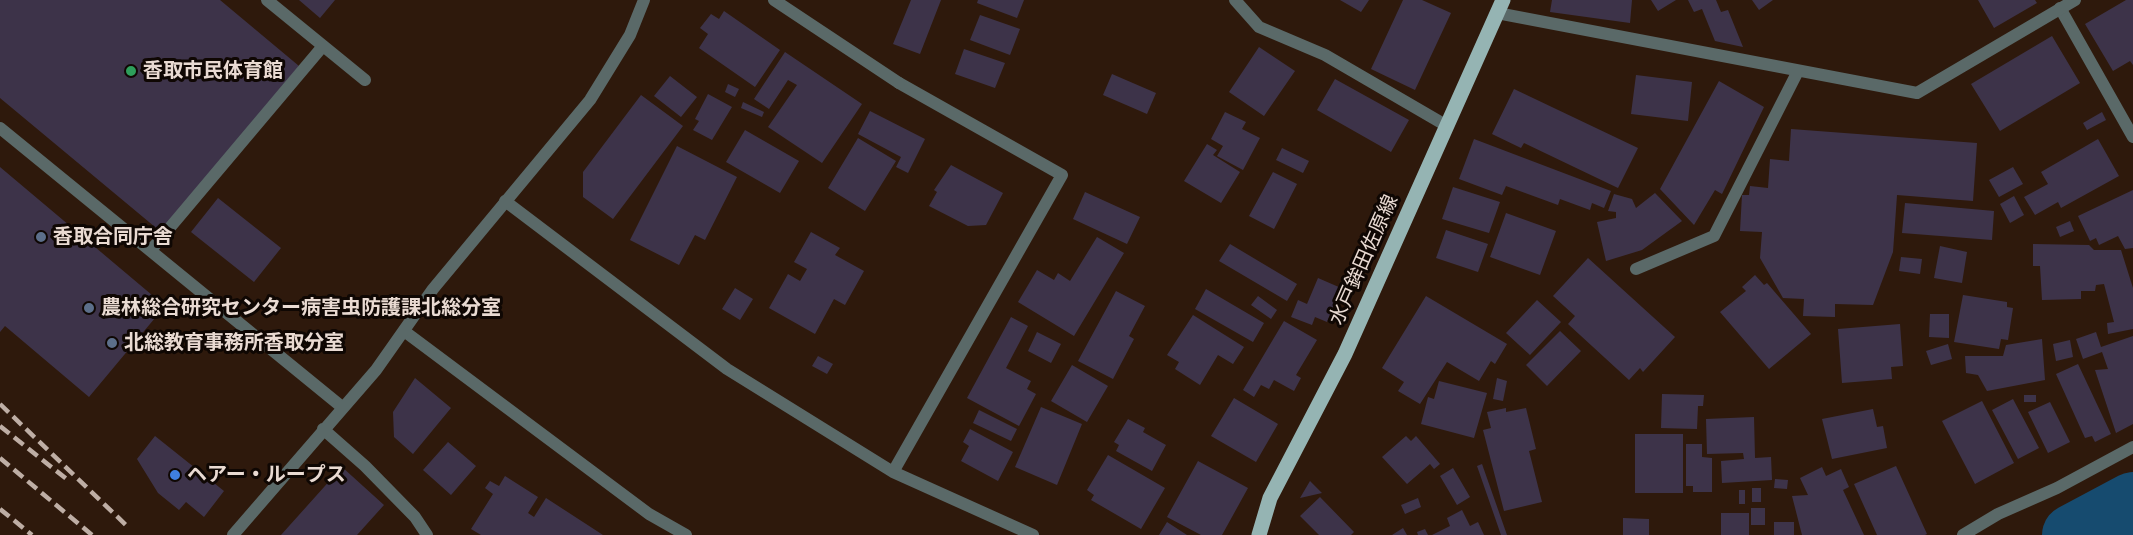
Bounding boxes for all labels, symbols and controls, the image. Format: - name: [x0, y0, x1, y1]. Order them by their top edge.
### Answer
- place label: 香取市民体育館: [143, 59, 283, 83]
- marker: 香取市民体育館: [124, 64, 138, 78]
- street label: 水戸鉾田佐原線: [1325, 191, 1403, 329]
- place label: 香取合同庁舎: [53, 225, 173, 249]
- marker: 香取合同庁舎: [34, 230, 48, 244]
- place label: 農林総合研究センター病害虫防護課北総分室: [101, 296, 501, 320]
- marker: 農林総合研究センター病害虫防護課北総分室: [82, 301, 96, 315]
- place label: 北総教育事務所香取分室: [124, 331, 344, 355]
- marker: 北総教育事務所香取分室: [105, 336, 119, 350]
- place label: ヘアー・ループス: [187, 463, 346, 487]
- marker: ヘアー・ループス: [168, 468, 182, 482]

